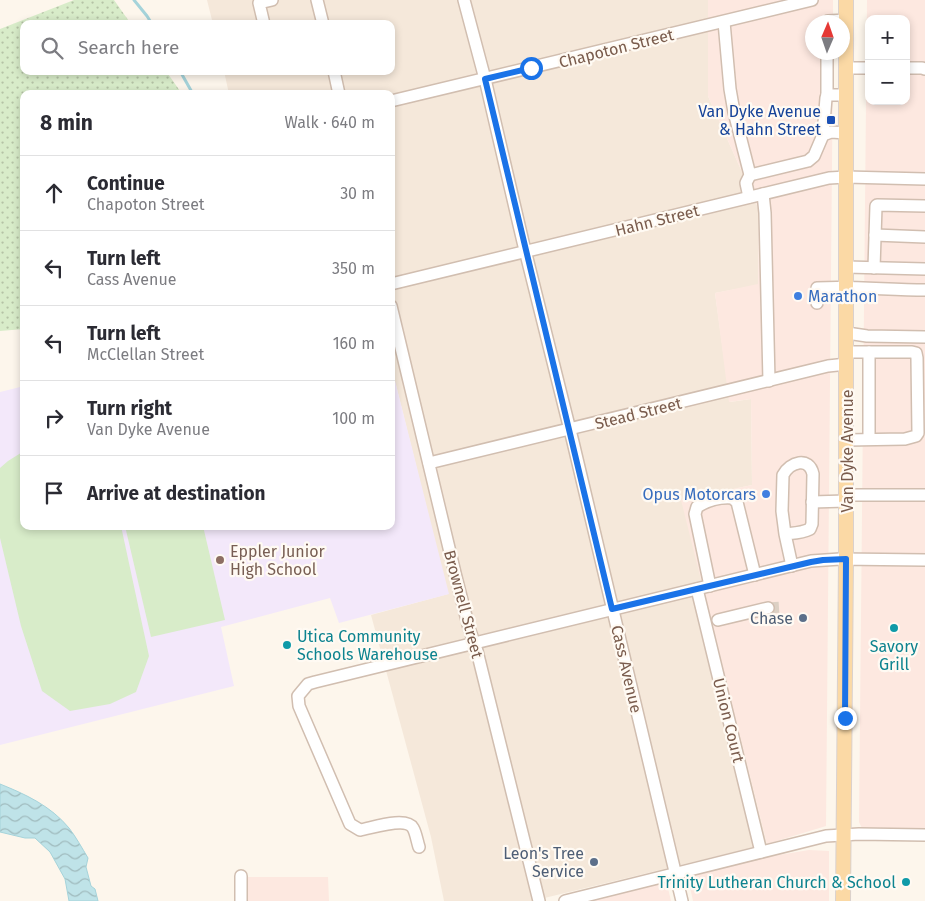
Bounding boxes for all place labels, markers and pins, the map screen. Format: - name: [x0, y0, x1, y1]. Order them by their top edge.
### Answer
- place label: Van Dyke Avenue & Hahn Street: [698, 102, 821, 139]
- marker: Van Dyke Avenue & Hahn Street: [825, 114, 837, 126]
- place label: Marathon: [808, 287, 877, 306]
- marker: Marathon: [792, 290, 804, 302]
- place label: Opus Motorcars: [642, 485, 756, 504]
- marker: Opus Motorcars: [760, 488, 772, 500]
- place label: Eppler Junior High School: [230, 542, 326, 579]
- marker: Eppler Junior High School: [214, 554, 226, 566]
- place label: Chase: [750, 609, 793, 628]
- marker: Chase: [797, 612, 809, 624]
- marker: Savory Grill: [888, 622, 900, 634]
- place label: Utica Community Schools Warehouse: [297, 627, 438, 664]
- place label: Savory Grill: [870, 637, 918, 674]
- marker: Utica Community Schools Warehouse: [281, 639, 293, 651]
- place label: Leon's Tree Service: [503, 844, 584, 881]
- marker: Leon's Tree Service: [588, 856, 600, 868]
- place label: Trinity Lutheran Church & School: [658, 873, 896, 892]
- marker: Trinity Lutheran Church & School: [900, 876, 912, 888]

